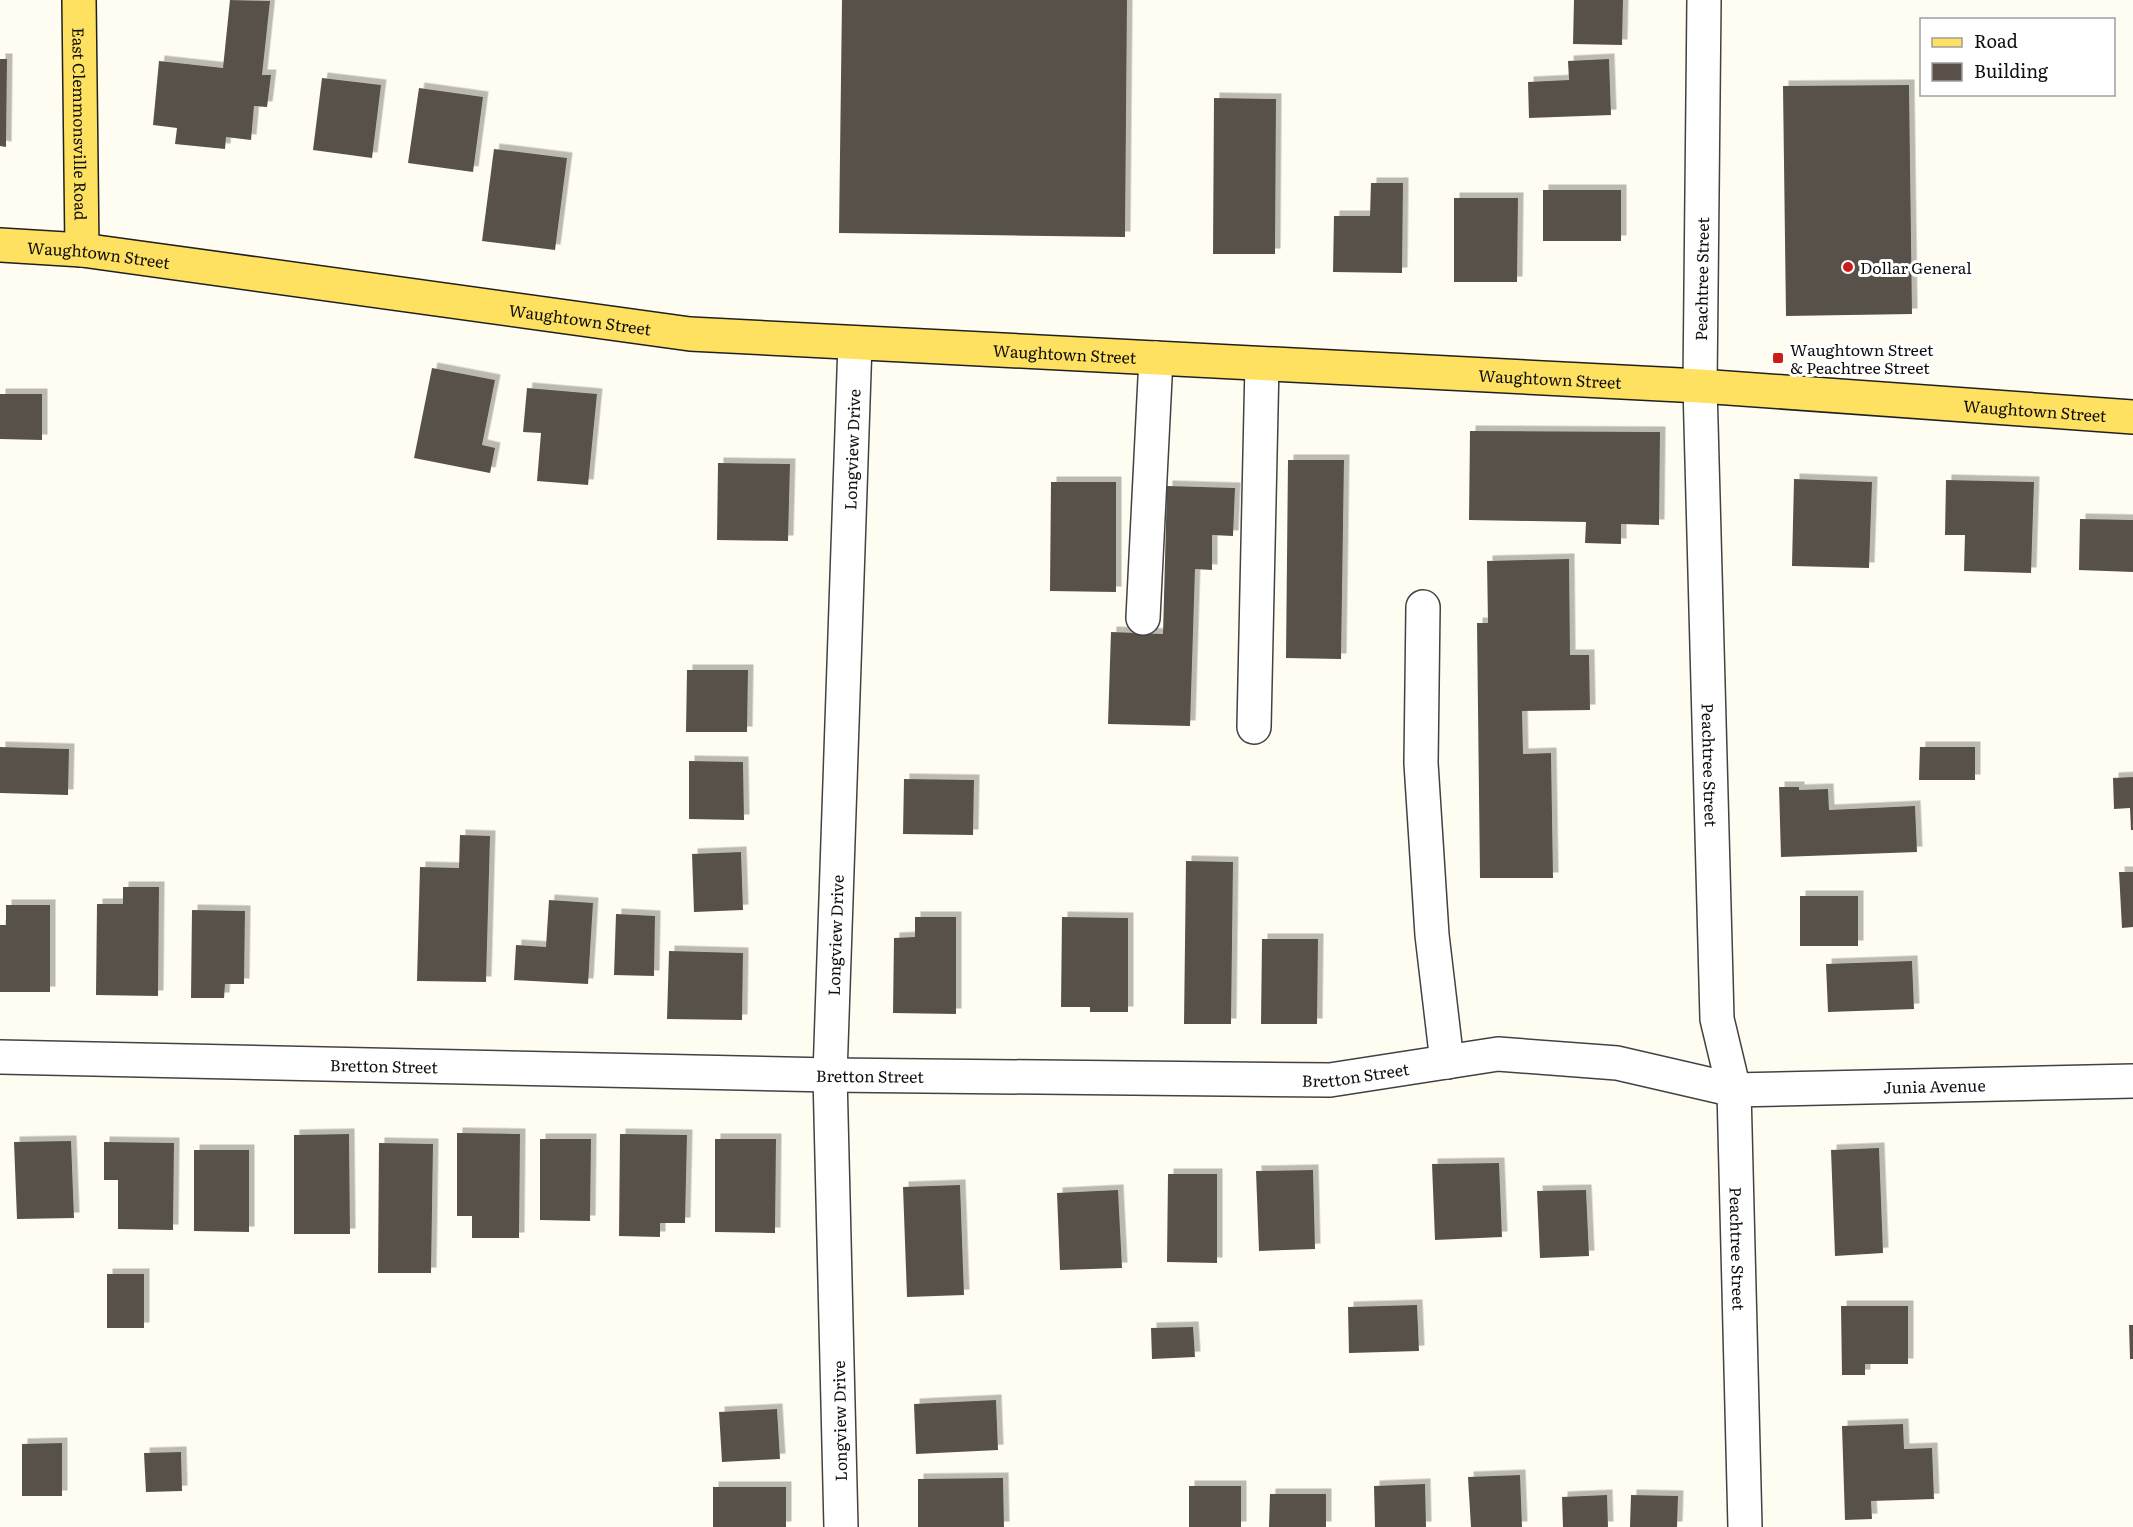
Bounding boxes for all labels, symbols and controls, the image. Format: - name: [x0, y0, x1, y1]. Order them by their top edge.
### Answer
- legend: [1920, 18, 2115, 96]
- street label: East Clemmonsville Road: [67, 27, 94, 221]
- text: Road: [1974, 27, 2018, 54]
- text: Building: [1974, 57, 2049, 84]
- street label: Peachtree Street: [1688, 216, 1714, 341]
- street label: Waughtown Street: [26, 235, 172, 274]
- place label: Dollar General: [1860, 255, 1972, 279]
- marker: Dollar General: [1841, 260, 1855, 274]
- street label: Waughtown Street: [507, 297, 653, 341]
- place label: Waughtown Street & Peachtree Street: [1790, 337, 1934, 379]
- street label: Waughtown Street: [992, 338, 1137, 369]
- marker: Waughtown Street & Peachtree Street: [1771, 351, 1785, 365]
- street label: Waughtown Street: [1478, 363, 1623, 394]
- street label: Longview Drive: [837, 389, 865, 510]
- street label: Waughtown Street: [1962, 393, 2108, 427]
- street label: Peachtree Street: [1697, 703, 1724, 828]
- street label: Longview Drive: [821, 874, 849, 996]
- street label: Bretton Street: [330, 1052, 439, 1079]
- street label: Bretton Street: [1302, 1056, 1411, 1092]
- street label: Bretton Street: [816, 1063, 924, 1088]
- street label: Junia Avenue: [1883, 1072, 1986, 1099]
- street label: Peachtree Street: [1724, 1187, 1752, 1311]
- street label: Longview Drive: [826, 1360, 852, 1482]

